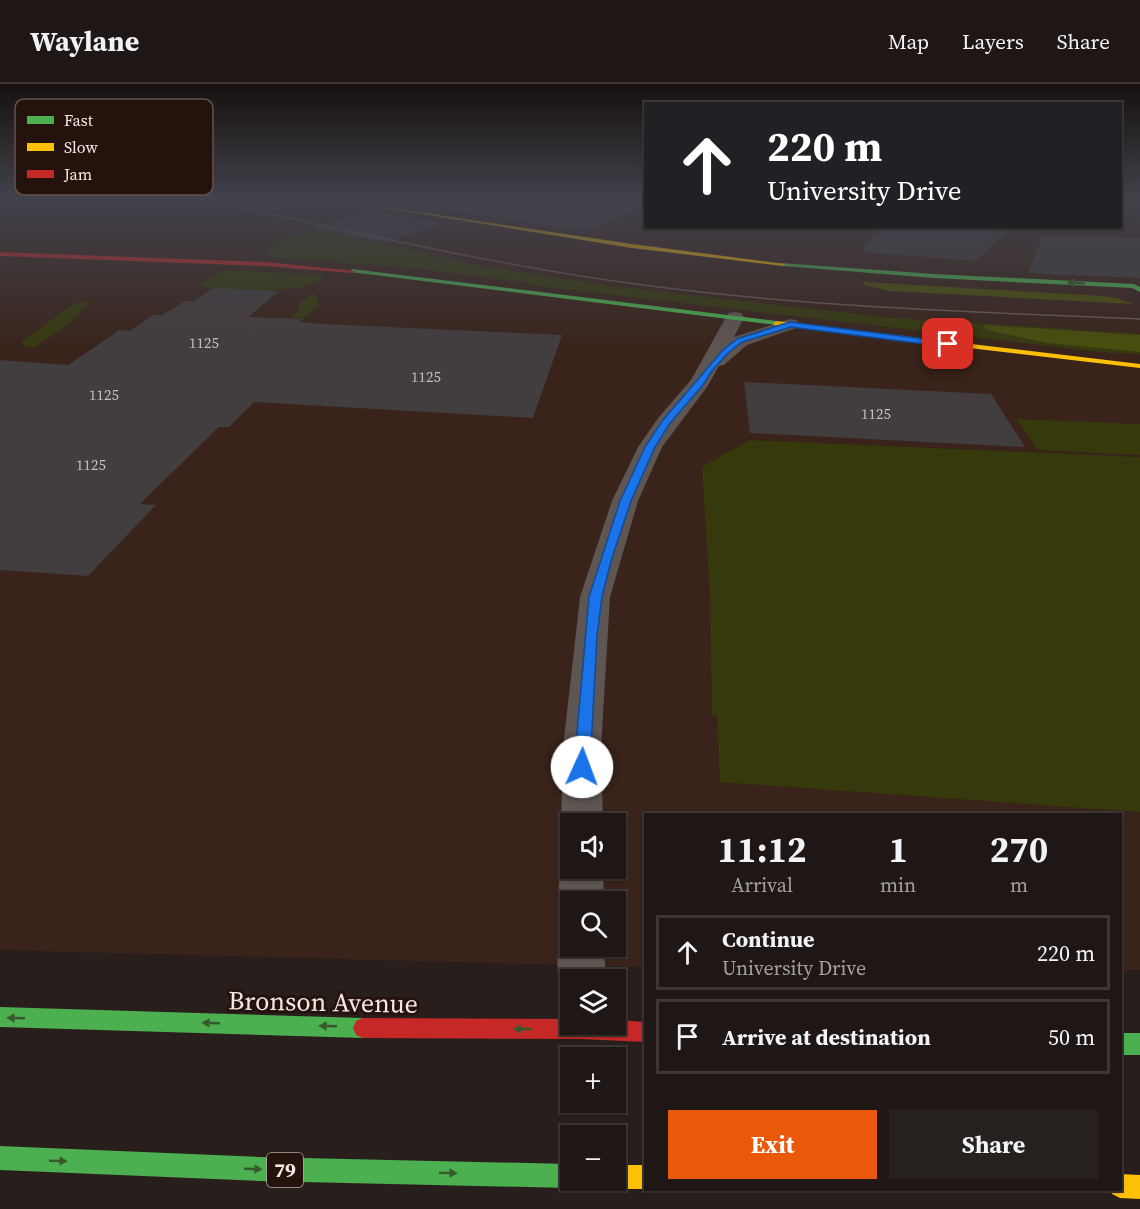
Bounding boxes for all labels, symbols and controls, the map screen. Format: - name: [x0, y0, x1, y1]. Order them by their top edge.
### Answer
- text: Waylane: [30, 22, 139, 60]
- text: Map: [888, 27, 929, 56]
- text: Layers: [962, 27, 1024, 56]
- text: Share: [1057, 27, 1110, 56]
- legend: [15, 99, 213, 195]
- text: Fast: [64, 109, 94, 131]
- text: 220 m: [767, 117, 882, 175]
- icon: ahead: [668, 126, 746, 204]
- text: Slow: [64, 136, 99, 158]
- text: Jam: [63, 163, 92, 185]
- text: University Drive: [767, 172, 962, 209]
- one-way arrow: [1066, 279, 1085, 288]
- pin: [922, 318, 973, 369]
- icon: arrive: [931, 327, 964, 360]
- house number: 1125: [189, 332, 219, 353]
- house number: 1125: [411, 366, 441, 387]
- house number: 1125: [89, 384, 119, 405]
- house number: 1125: [861, 403, 891, 424]
- house number: 1125: [76, 454, 106, 475]
- position arrow: [550, 735, 614, 799]
- map controls: [560, 813, 626, 1191]
- button: sound: [560, 813, 626, 879]
- text: 11:12: [718, 825, 806, 874]
- text: 1: [888, 825, 908, 874]
- text: 270: [990, 825, 1048, 874]
- text: Arrival: [731, 871, 793, 899]
- text: min: [880, 871, 916, 899]
- text: m: [1010, 871, 1028, 899]
- button: search: [560, 891, 626, 957]
- text: Continue: [722, 924, 815, 954]
- icon: ahead: [671, 936, 704, 969]
- text: 220 m: [1037, 938, 1095, 968]
- text: University Drive: [722, 954, 866, 982]
- button: layers: [560, 969, 626, 1035]
- street label: Bronson Avenue: [228, 982, 418, 1022]
- one-way arrow: [7, 1013, 26, 1022]
- one-way arrow: [202, 1018, 221, 1028]
- icon: arrive: [671, 1020, 704, 1053]
- one-way arrow: [318, 1022, 337, 1031]
- text: Arrive at destination: [722, 1022, 931, 1052]
- text: 50 m: [1048, 1022, 1095, 1052]
- one-way arrow: [513, 1024, 532, 1033]
- button: +: [560, 1047, 626, 1113]
- button: Exit: [668, 1110, 877, 1179]
- button: Share: [889, 1110, 1098, 1179]
- button: −: [560, 1125, 626, 1191]
- road number: 79: [267, 1153, 303, 1187]
- one-way arrow: [49, 1156, 68, 1165]
- one-way arrow: [244, 1164, 263, 1174]
- one-way arrow: [439, 1168, 458, 1178]

